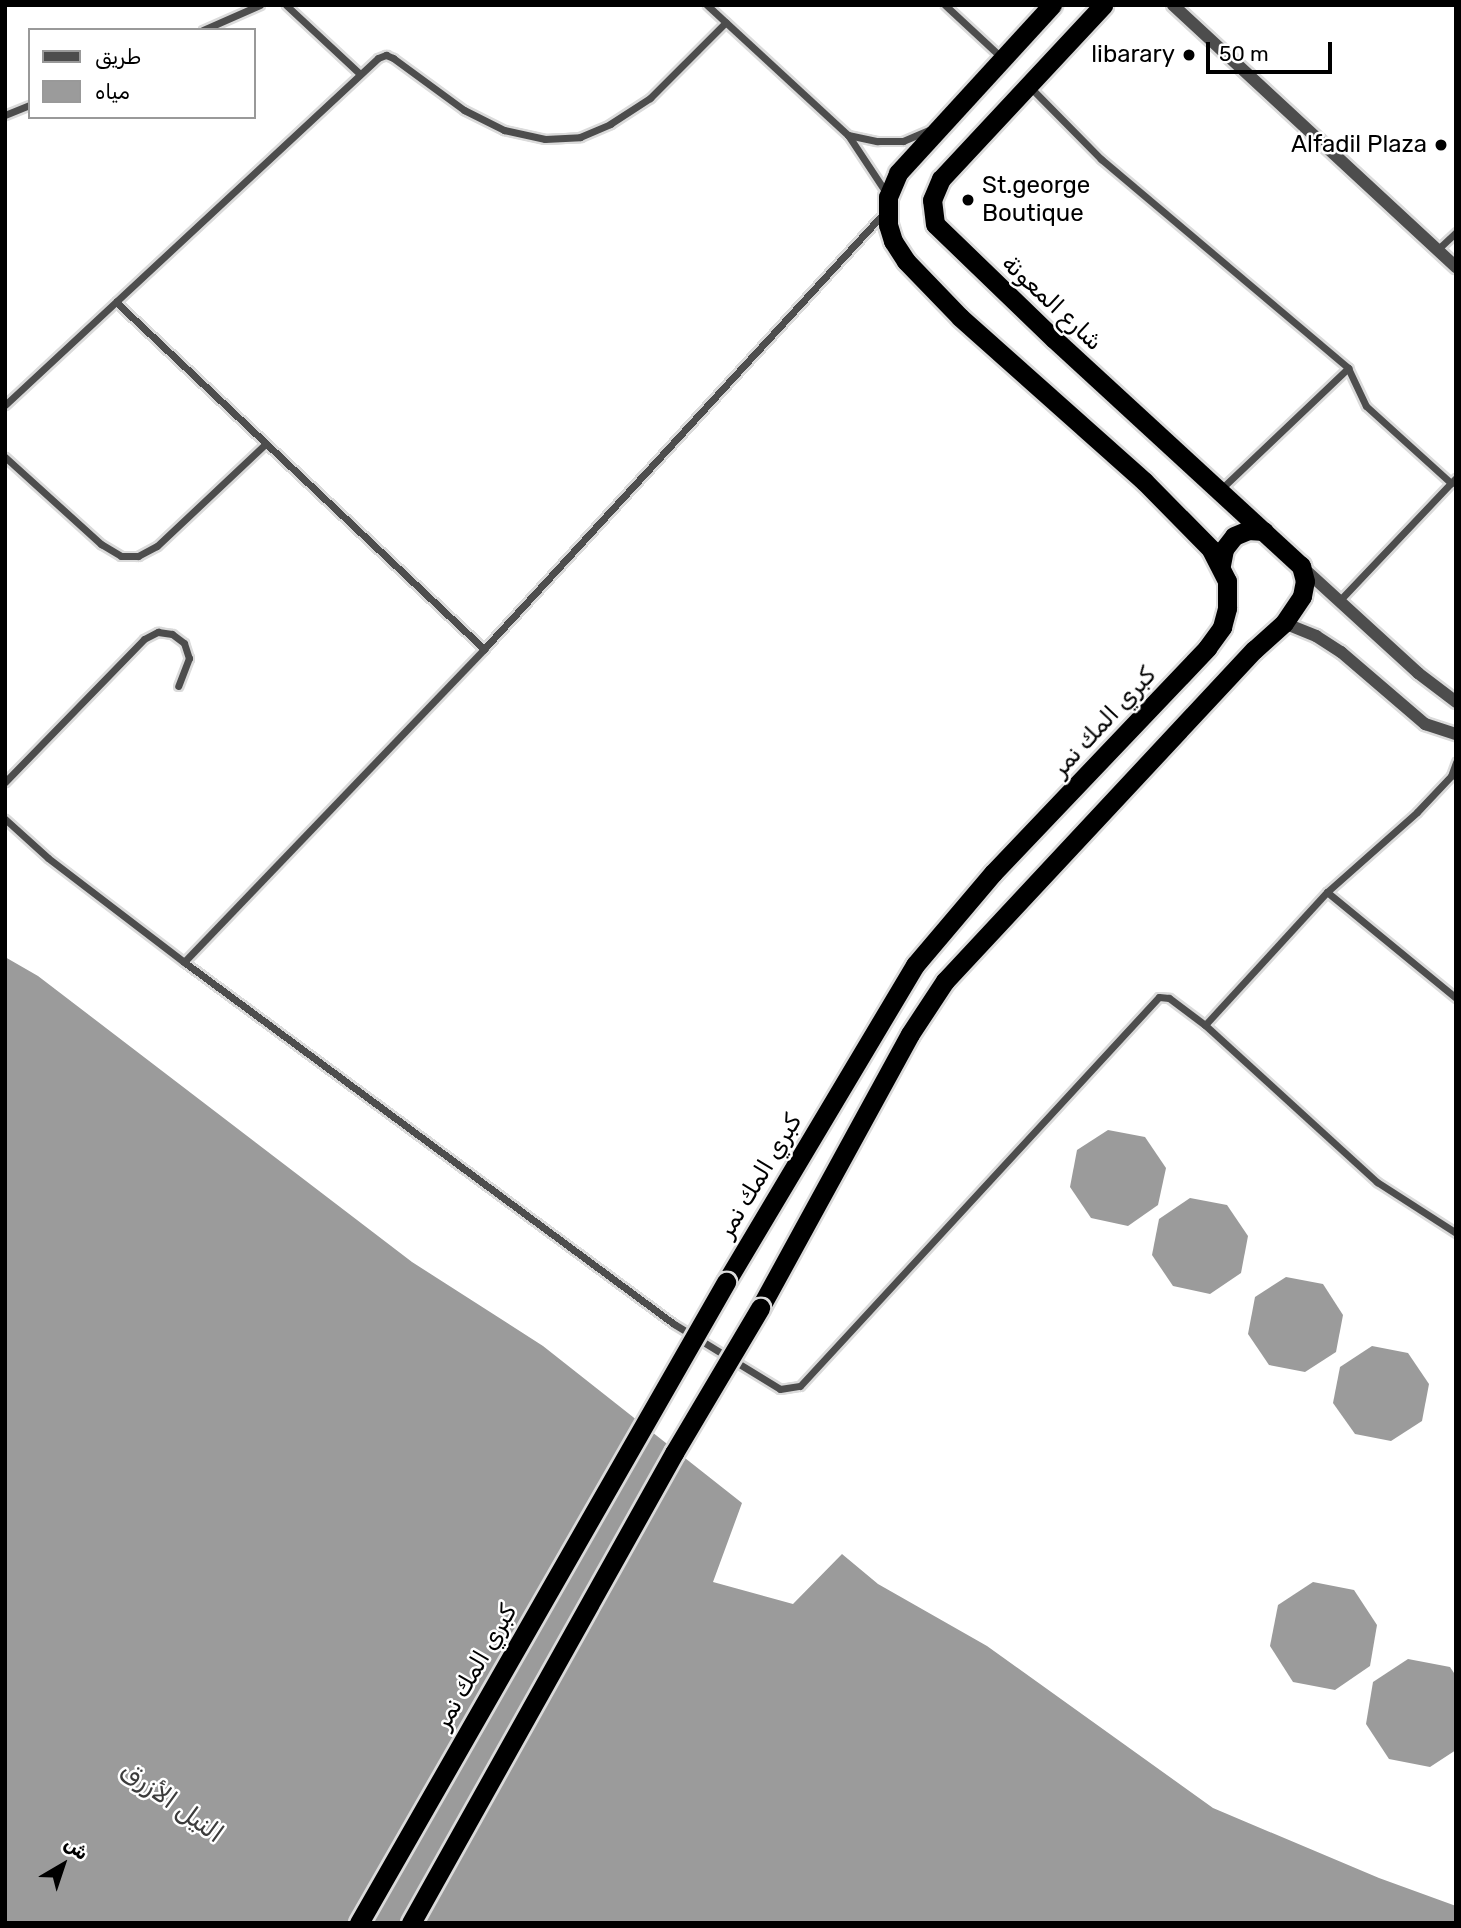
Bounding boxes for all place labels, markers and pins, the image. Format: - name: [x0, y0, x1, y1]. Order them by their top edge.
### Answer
- place label: libarary: [1091, 41, 1175, 69]
- marker: libarary: [1181, 47, 1197, 63]
- place label: Alfadil Plaza: [1291, 131, 1427, 159]
- marker: Alfadil Plaza: [1433, 137, 1449, 153]
- place label: St.george Boutique: [982, 172, 1090, 228]
- marker: St.george Boutique: [960, 192, 976, 208]

